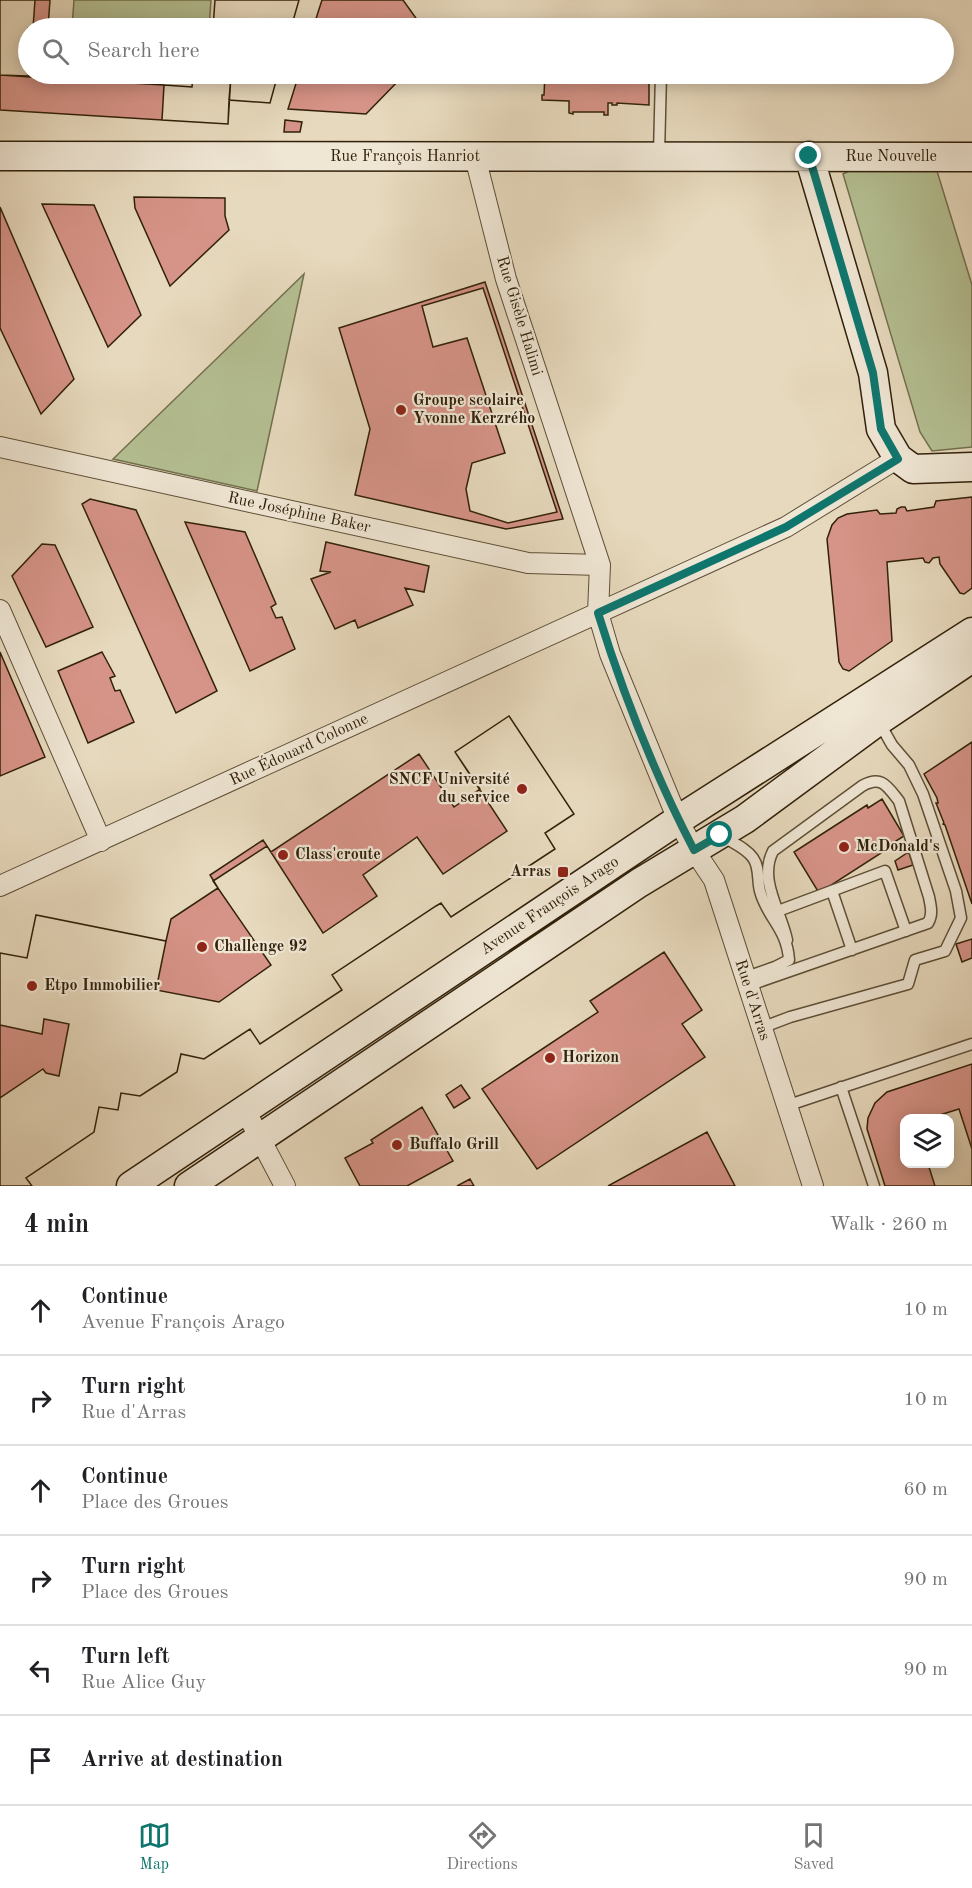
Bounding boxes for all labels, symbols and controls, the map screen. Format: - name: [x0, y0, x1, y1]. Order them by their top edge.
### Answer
- search box: [18, 18, 954, 84]
- icon: search: [39, 35, 72, 68]
- text: Search here: [87, 40, 200, 62]
- route end: [795, 142, 821, 168]
- street label: Rue François Hanriot: [330, 149, 480, 165]
- street label: Rue Nouvelle: [845, 149, 937, 165]
- street label: Rue Gisèle Halimi: [493, 254, 545, 378]
- place label: Groupe scolaire Yvonne Kerzrého: [413, 393, 535, 427]
- marker: Groupe scolaire Yvonne Kerzrého: [394, 403, 408, 417]
- street label: Rue Joséphine Baker: [226, 490, 372, 536]
- street label: Rue Édouard Colonne: [226, 707, 371, 789]
- place label: SNCF Université du service: [389, 772, 510, 806]
- marker: SNCF Université du service: [515, 782, 529, 796]
- route start: [706, 821, 732, 847]
- place label: McDonald's: [856, 839, 940, 855]
- marker: McDonald's: [837, 840, 851, 854]
- place label: Class'croute: [295, 847, 381, 863]
- marker: Class'croute: [276, 848, 290, 862]
- street label: Avenue François Arago: [478, 854, 622, 958]
- place label: Arras: [510, 864, 551, 880]
- marker: Arras: [556, 865, 570, 879]
- place label: Challenge 92: [214, 939, 307, 955]
- marker: Challenge 92: [195, 940, 209, 954]
- street label: Rue d'Arras: [731, 957, 773, 1043]
- place label: Etpo Immobilier: [44, 978, 160, 994]
- marker: Etpo Immobilier: [25, 979, 39, 993]
- place label: Horizon: [562, 1050, 619, 1066]
- marker: Horizon: [543, 1051, 557, 1065]
- map controls: [900, 1114, 954, 1168]
- button: layers: [900, 1114, 954, 1168]
- place label: Buffalo Grill: [409, 1137, 499, 1153]
- marker: Buffalo Grill: [390, 1138, 404, 1152]
- text: 4 min: [24, 1212, 89, 1238]
- text: Walk · 260 m: [829, 1215, 948, 1235]
- text: Continue: [81, 1286, 168, 1308]
- icon: ahead: [24, 1294, 57, 1327]
- text: 10 m: [903, 1300, 948, 1320]
- text: Avenue François Arago: [81, 1313, 285, 1333]
- text: Turn right: [81, 1376, 185, 1398]
- icon: right: [24, 1384, 57, 1417]
- text: 10 m: [903, 1390, 948, 1410]
- text: Rue d'Arras: [81, 1403, 186, 1423]
- text: Continue: [81, 1466, 168, 1488]
- icon: ahead: [24, 1474, 57, 1507]
- text: 60 m: [903, 1480, 948, 1500]
- text: Place des Groues: [81, 1493, 228, 1513]
- text: Turn right: [81, 1556, 185, 1578]
- icon: right: [24, 1564, 57, 1597]
- text: 90 m: [903, 1570, 948, 1590]
- text: Place des Groues: [81, 1583, 228, 1603]
- text: Turn left: [81, 1646, 170, 1668]
- icon: left: [24, 1654, 57, 1687]
- text: 90 m: [903, 1660, 948, 1680]
- text: Rue Alice Guy: [81, 1673, 206, 1693]
- icon: arrive: [24, 1744, 57, 1777]
- text: Arrive at destination: [81, 1749, 283, 1771]
- tab: Map: [138, 1819, 171, 1875]
- tab: Directions: [447, 1819, 518, 1875]
- tab: Saved: [793, 1819, 834, 1875]

